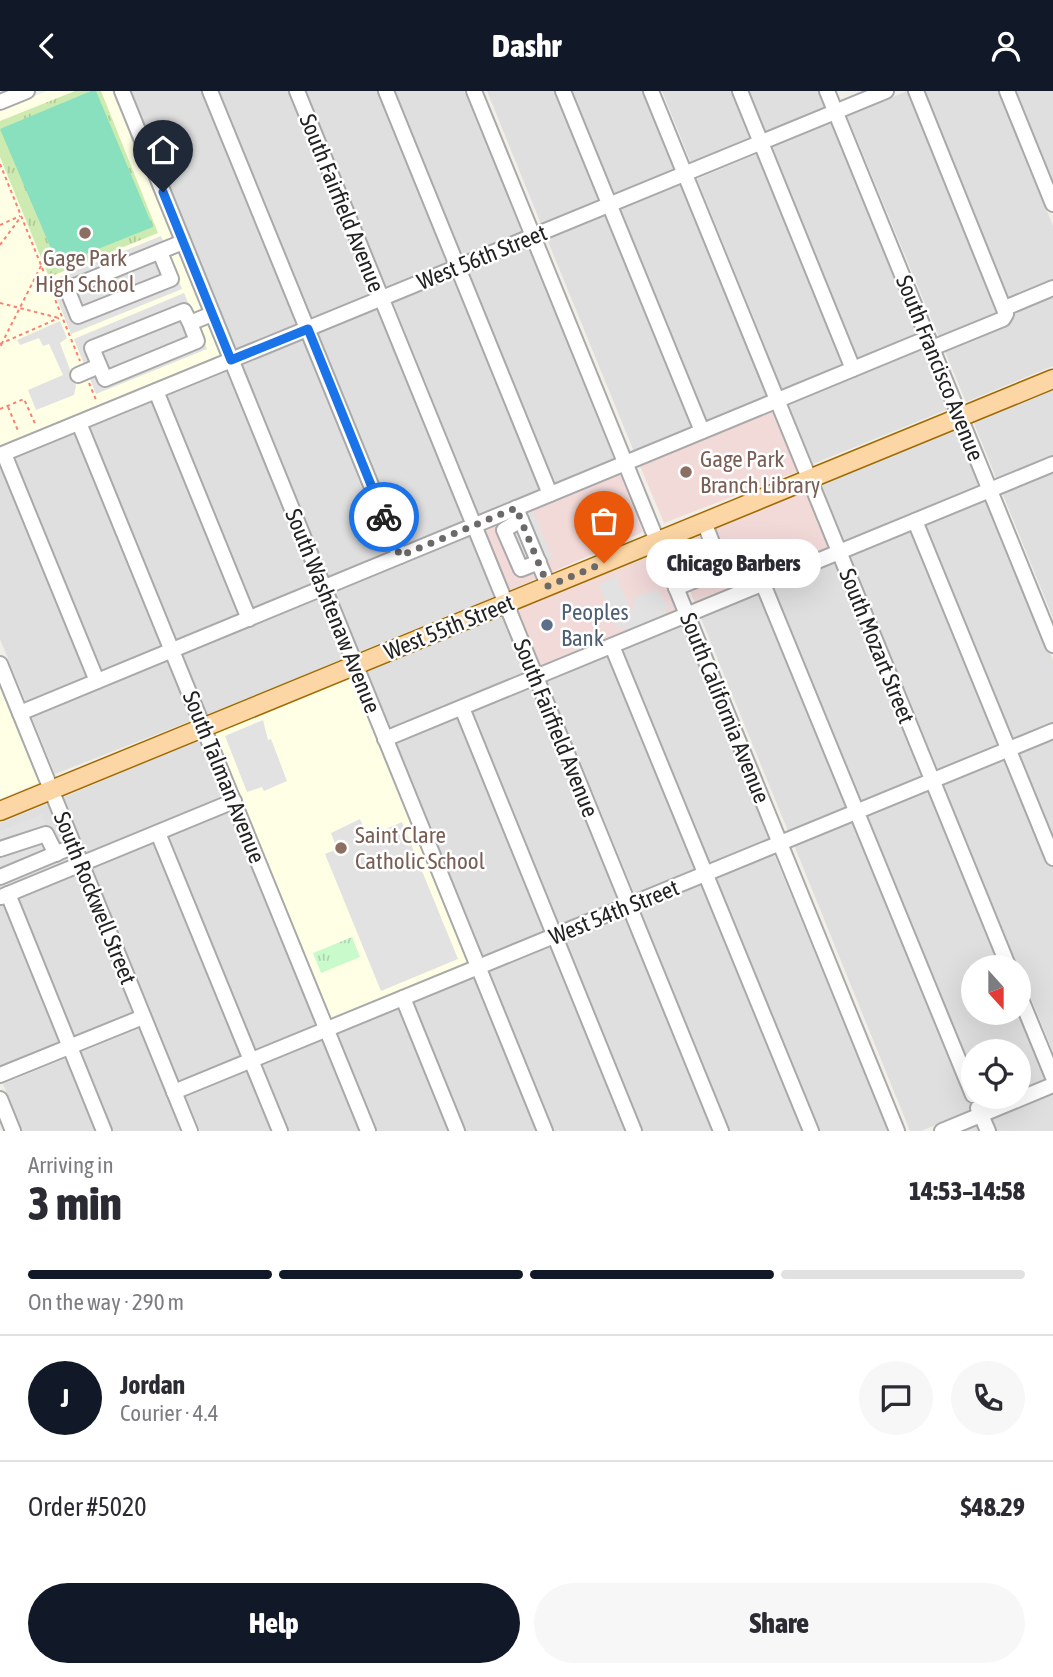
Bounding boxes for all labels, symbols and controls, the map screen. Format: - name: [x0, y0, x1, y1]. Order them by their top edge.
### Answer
- icon: back: [28, 27, 66, 65]
- text: Dashr: [492, 27, 561, 64]
- icon: person: [987, 27, 1025, 65]
- street label: South Fairfield Avenue: [294, 110, 390, 296]
- pin: [133, 120, 193, 192]
- icon: home: [144, 131, 182, 169]
- street label: West 56th Street: [413, 219, 551, 295]
- marker: Gage Park High School: [77, 225, 93, 241]
- place label: Gage Park High School: [35, 245, 135, 297]
- street label: South Francisco Avenue: [891, 272, 989, 464]
- place label: Gage Park Branch Library: [700, 446, 820, 498]
- marker: Gage Park Branch Library: [678, 464, 694, 480]
- courier: [349, 482, 419, 552]
- pin: [574, 491, 634, 563]
- icon: bike: [365, 498, 403, 536]
- icon: bag: [585, 502, 623, 540]
- street label: South Washtenaw Avenue: [280, 505, 386, 717]
- callout: Chicago Barbers: [646, 539, 821, 587]
- text: Chicago Barbers: [666, 550, 801, 576]
- street label: South Mozart Street: [834, 565, 920, 727]
- street label: West 55th Street: [380, 589, 518, 665]
- place label: Peoples Bank: [561, 599, 629, 651]
- street label: South California Avenue: [675, 609, 775, 807]
- marker: Peoples Bank: [539, 617, 555, 633]
- street label: South Fairfield Avenue: [508, 635, 604, 821]
- street label: South Talman Avenue: [178, 687, 270, 867]
- street label: South Rockwell Street: [49, 808, 141, 988]
- place label: Saint Clare Catholic School: [355, 822, 485, 874]
- marker: Saint Clare Catholic School: [333, 840, 349, 856]
- street label: West 54th Street: [545, 874, 683, 950]
- north arrow: [961, 955, 1031, 1025]
- map controls: [961, 955, 1031, 1109]
- button: locate: [961, 1039, 1031, 1109]
- text: Arriving in: [28, 1152, 114, 1178]
- text: 14:53–14:58: [909, 1176, 1025, 1206]
- text: 3 min: [28, 1177, 122, 1230]
- text: On the way · 290 m: [28, 1289, 184, 1315]
- button: chat: [859, 1361, 933, 1435]
- button: phone: [951, 1361, 1025, 1435]
- text: Jordan: [120, 1370, 185, 1400]
- text: J: [61, 1383, 69, 1413]
- text: Courier · 4.4: [120, 1400, 219, 1426]
- text: Order #5020: [28, 1492, 147, 1522]
- text: $48.29: [961, 1492, 1025, 1522]
- button: Help: [28, 1583, 520, 1663]
- button: Share: [534, 1583, 1025, 1663]

